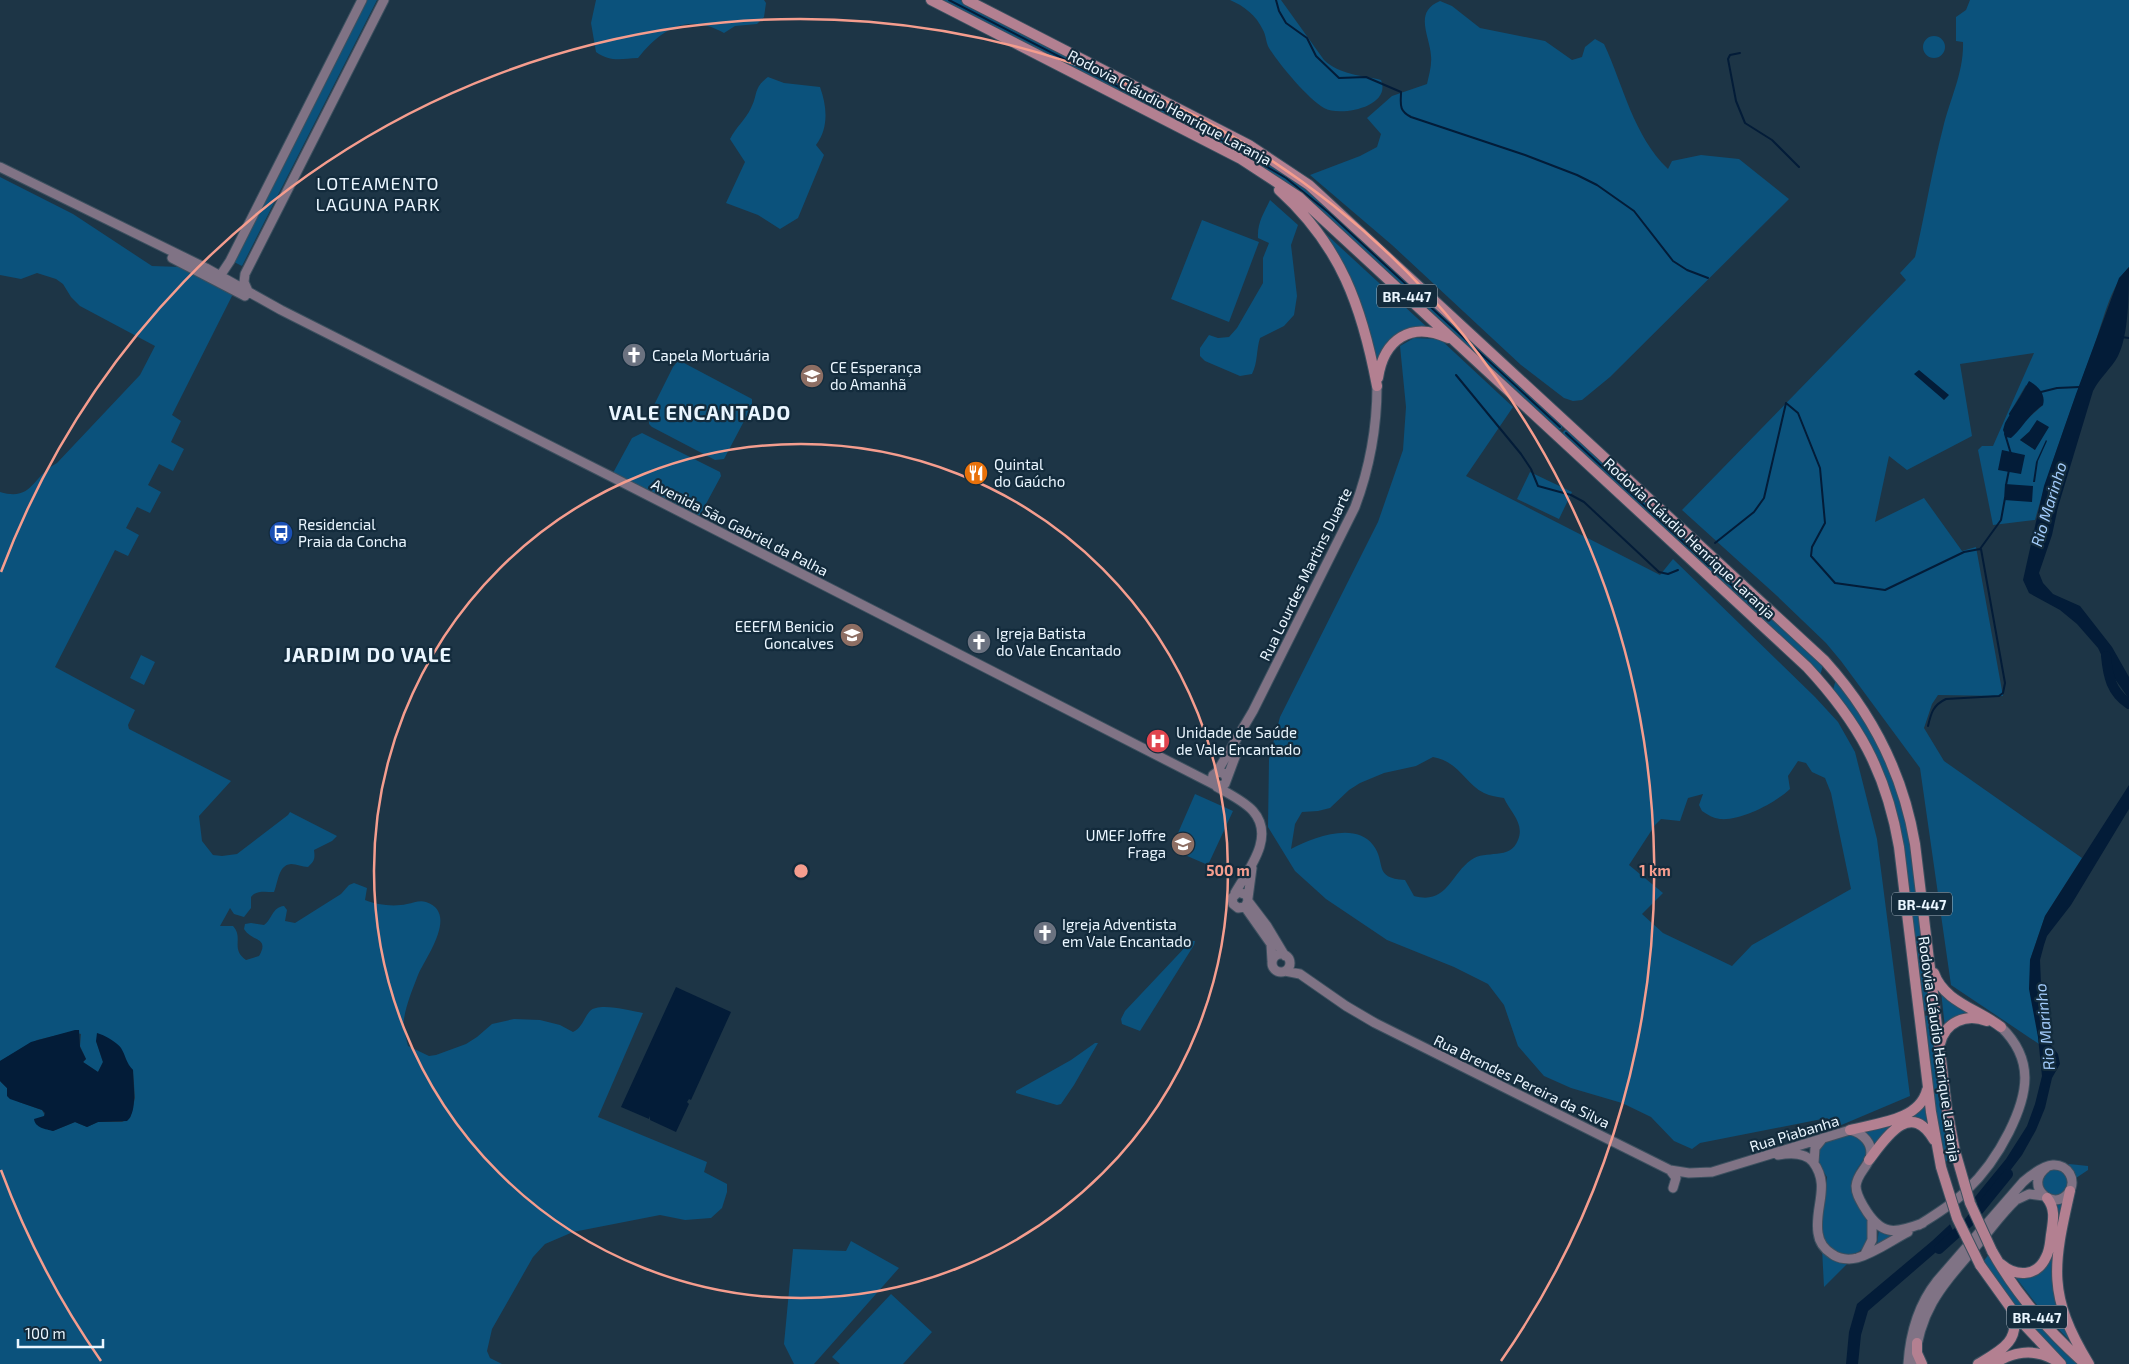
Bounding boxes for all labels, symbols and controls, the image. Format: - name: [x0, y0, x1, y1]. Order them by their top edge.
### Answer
- street label: Rodovia Cláudio Henrique Laranja: [1065, 46, 1275, 169]
- district label: LOTEAMENTO LAGUNA PARK: [315, 172, 441, 215]
- road number: BR-447: [1377, 284, 1437, 308]
- church icon: Capela Mortuária: [621, 342, 647, 368]
- place label: Capela Mortuária: [652, 346, 770, 364]
- place label: CE Esperança do Amanhã: [830, 358, 922, 393]
- school or university icon: CE Esperança do Amanhã: [799, 363, 825, 389]
- district label: VALE ENCANTADO: [609, 400, 791, 424]
- street label: Rodovia Cláudio Henrique Laranja: [1600, 454, 1779, 623]
- place label: Quintal do Gaúcho: [994, 455, 1065, 490]
- water label: Rio Marinho: [2026, 459, 2070, 549]
- restaurant icon: Quintal do Gaúcho: [963, 460, 989, 486]
- street label: Avenida São Gabriel da Palha: [649, 474, 831, 580]
- street label: Rua Lourdes Martins Duarte: [1255, 484, 1355, 664]
- place label: Residencial Praia da Concha: [298, 515, 407, 550]
- bus stop icon: Residencial Praia da Concha: [268, 520, 294, 546]
- place label: EEEFM Benicio Goncalves: [735, 617, 834, 652]
- school or university icon: EEEFM Benicio Goncalves: [839, 622, 865, 648]
- place label: Igreja Batista do Vale Encantado: [996, 624, 1121, 659]
- church icon: Igreja Batista do Vale Encantado: [966, 629, 992, 655]
- district label: JARDIM DO VALE: [284, 642, 452, 666]
- place label: Unidade de Saúde de Vale Encantado: [1176, 723, 1301, 758]
- hospital icon: Unidade de Saúde de Vale Encantado: [1145, 728, 1171, 754]
- place label: UMEF Joffre Fraga: [1085, 826, 1166, 861]
- school or university icon: UMEF Joffre Fraga: [1170, 831, 1196, 857]
- text: 500 m: [1206, 861, 1250, 879]
- text: 1 km: [1639, 861, 1671, 879]
- centre of rings: [792, 862, 810, 880]
- road number: BR-447: [1892, 892, 1952, 916]
- place label: Igreja Adventista em Vale Encantado: [1062, 915, 1191, 950]
- church icon: Igreja Adventista em Vale Encantado: [1032, 920, 1058, 946]
- street label: Rodovia Cláudio Henrique Laranja: [1914, 935, 1965, 1163]
- water label: Rio Marinho: [2030, 983, 2058, 1071]
- street label: Rua Brendes Pereira da Silva: [1431, 1031, 1613, 1131]
- street label: Rua Piabanha: [1747, 1111, 1841, 1155]
- road number: BR-447: [2007, 1305, 2067, 1328]
- scale bar: [18, 1316, 102, 1348]
- text: 100 m: [25, 1324, 66, 1342]

